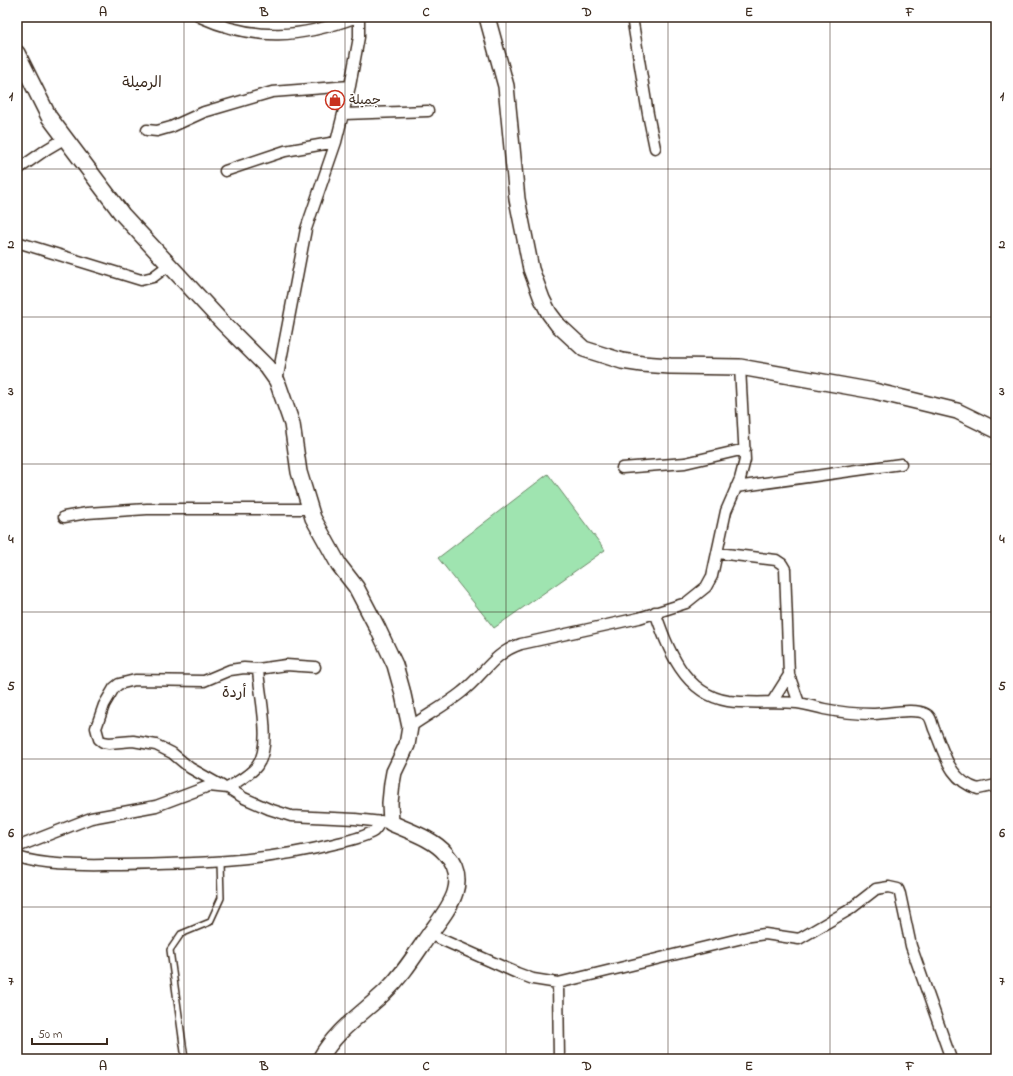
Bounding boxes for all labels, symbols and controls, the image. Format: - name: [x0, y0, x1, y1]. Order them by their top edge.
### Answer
- text: A: [99, 3, 107, 22]
- text: B: [259, 3, 269, 22]
- text: C: [422, 3, 430, 22]
- text: D: [581, 3, 592, 22]
- text: E: [745, 3, 753, 22]
- text: F: [905, 3, 915, 22]
- district label: الرميلة: [122, 72, 162, 94]
- text: 1: [9, 87, 14, 106]
- text: 1: [1000, 87, 1005, 106]
- shop icon: جميلة: [324, 89, 346, 111]
- place label: جميلة: [349, 91, 381, 110]
- text: 2: [7, 235, 15, 254]
- text: 2: [998, 235, 1006, 254]
- text: 3: [7, 382, 14, 401]
- text: 3: [998, 382, 1005, 401]
- text: 4: [7, 530, 14, 549]
- text: 4: [998, 530, 1005, 549]
- text: 5: [7, 677, 15, 696]
- text: 5: [998, 677, 1006, 696]
- district label: أردة: [222, 682, 246, 704]
- text: 6: [7, 824, 14, 843]
- text: 6: [998, 824, 1005, 843]
- text: 7: [8, 972, 14, 991]
- text: 7: [999, 972, 1005, 991]
- scale bar: [32, 1020, 107, 1046]
- text: 50 m: [38, 1026, 62, 1044]
- text: A: [99, 1057, 107, 1076]
- text: B: [259, 1057, 269, 1076]
- text: C: [422, 1057, 430, 1076]
- text: D: [581, 1057, 592, 1076]
- text: E: [745, 1057, 753, 1076]
- text: F: [905, 1057, 915, 1076]

